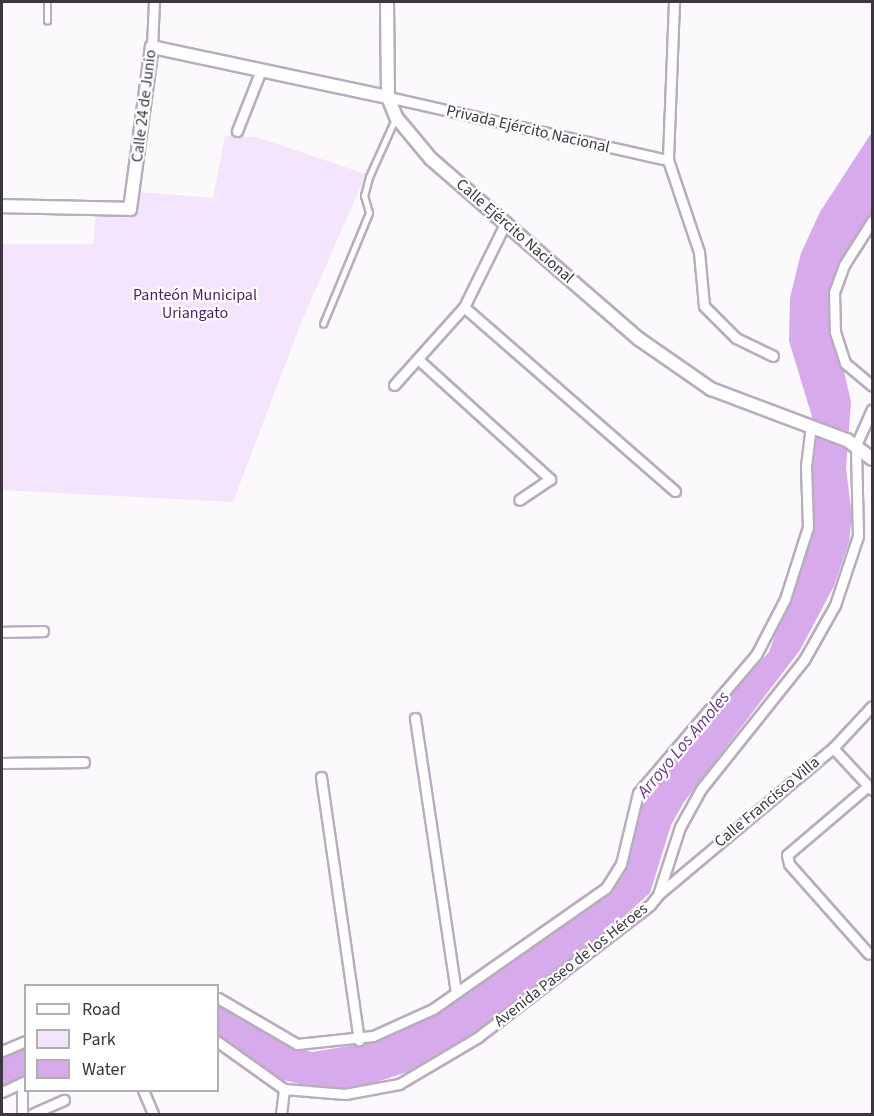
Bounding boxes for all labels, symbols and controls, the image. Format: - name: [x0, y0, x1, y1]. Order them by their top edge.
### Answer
- street label: Calle 24 de Junio: [128, 49, 160, 163]
- street label: Privada Ejército Nacional: [444, 101, 612, 157]
- street label: Calle Ejército Nacional: [452, 175, 578, 287]
- park label: Panteón Municipal Uriangato: [133, 285, 257, 323]
- water label: Arroyo Los Amoles: [633, 687, 735, 803]
- street label: Calle Francisco Villa: [711, 752, 823, 852]
- street label: Avenida Paseo de los Héroes: [490, 899, 652, 1031]
- legend: [24, 984, 219, 1092]
- text: Road: [82, 997, 121, 1022]
- text: Park: [82, 1027, 116, 1052]
- text: Water: [82, 1057, 126, 1082]

